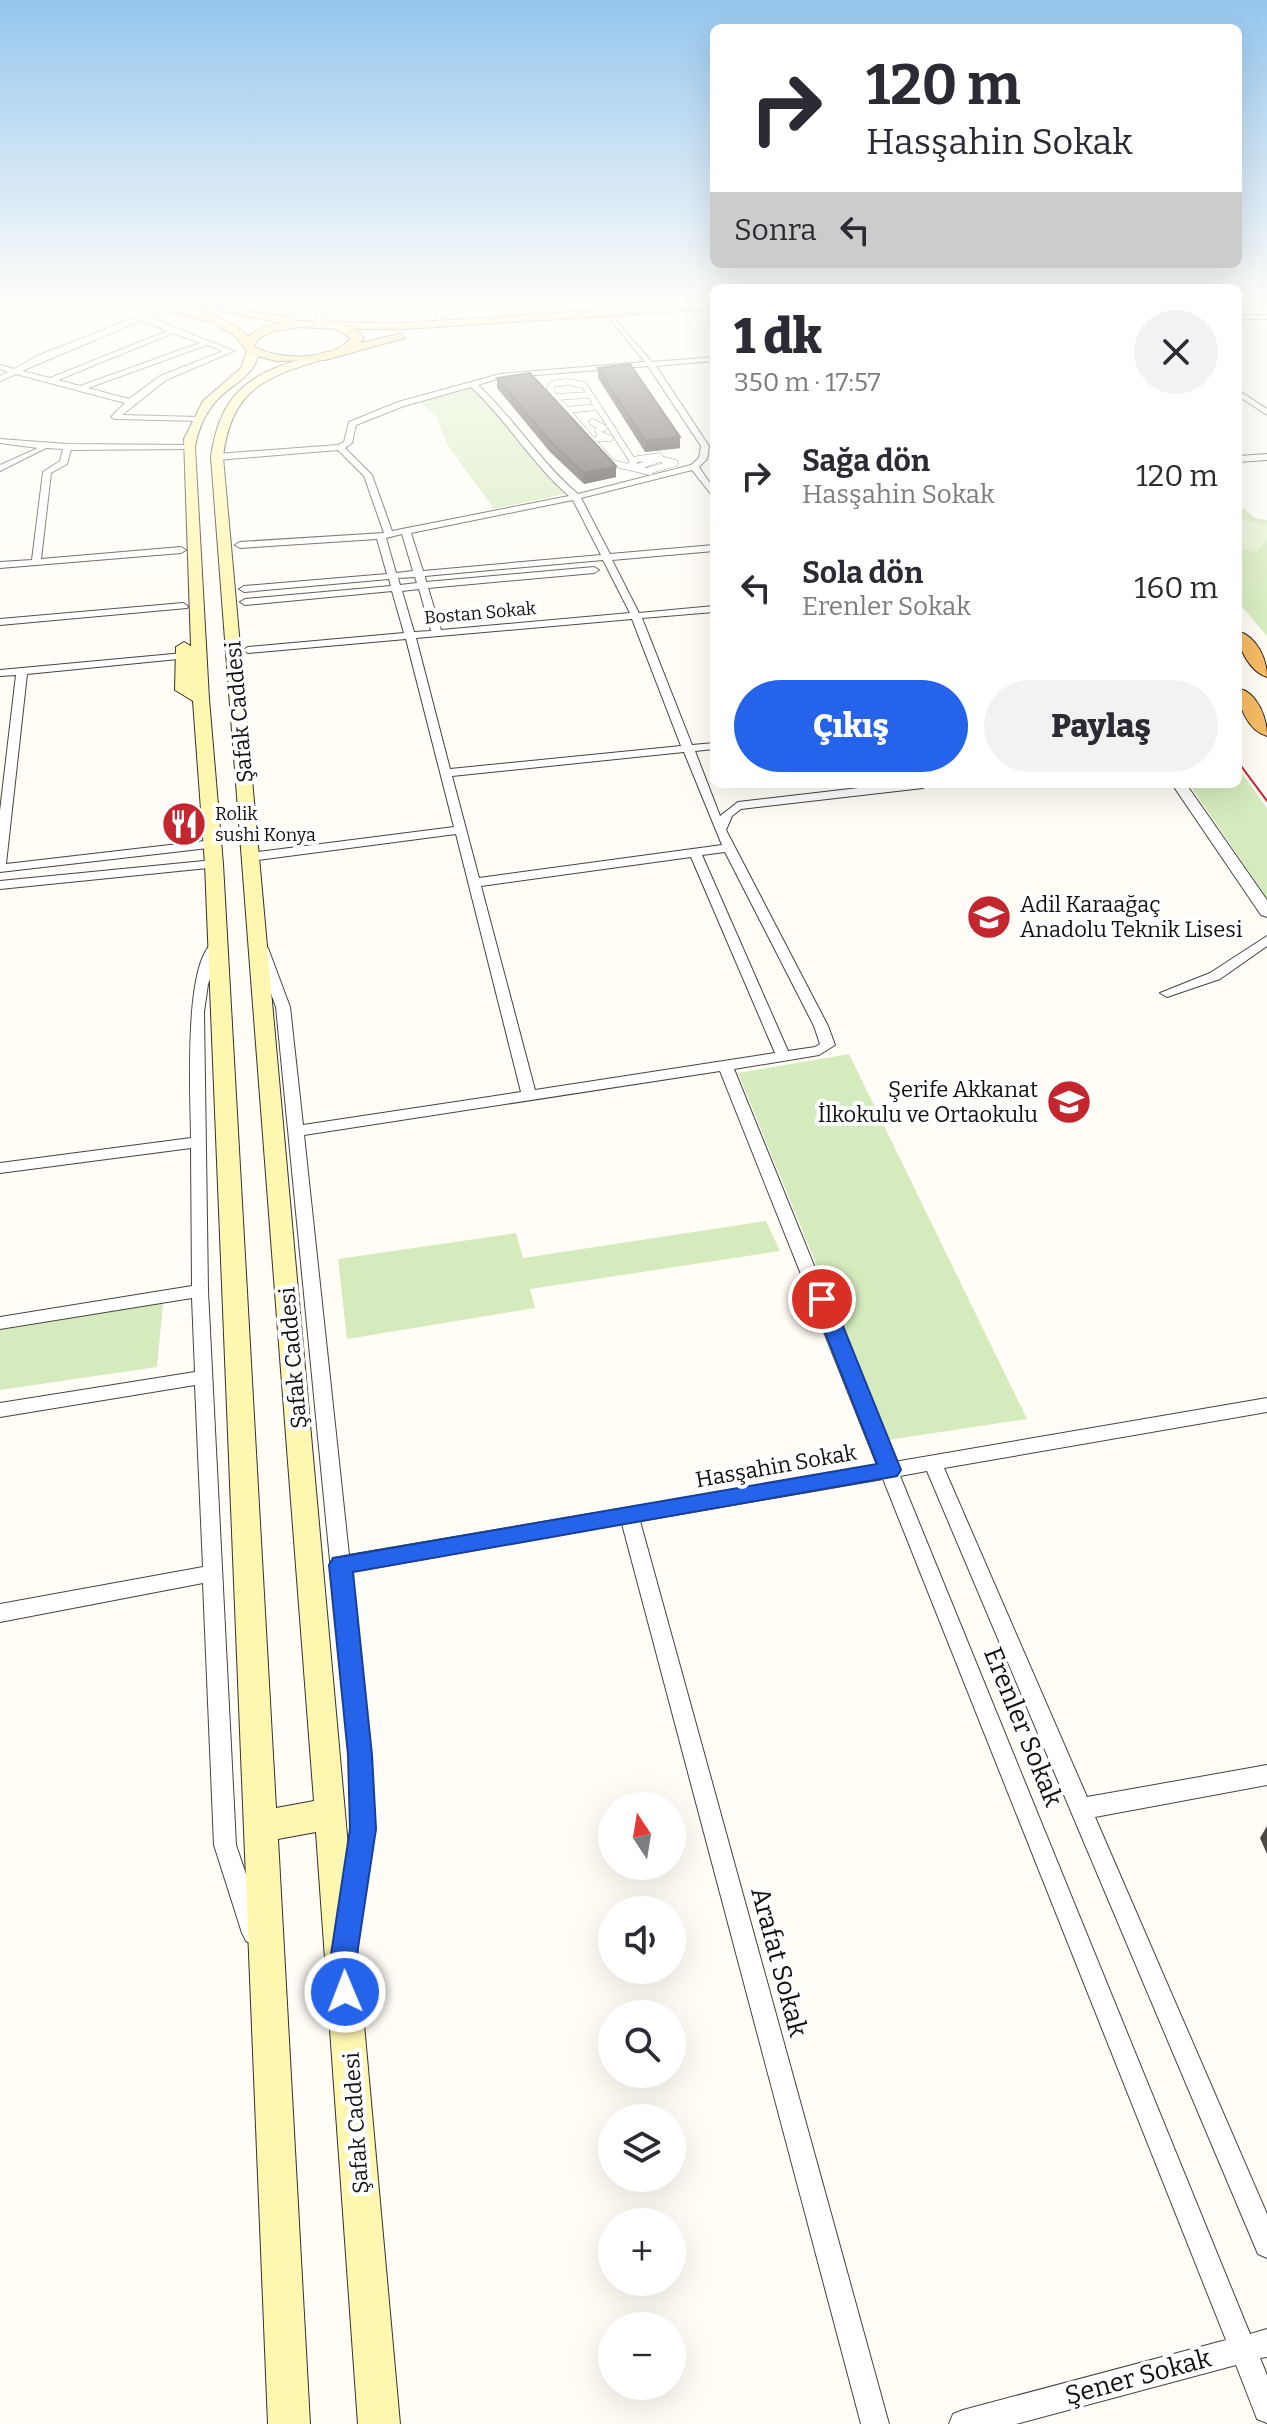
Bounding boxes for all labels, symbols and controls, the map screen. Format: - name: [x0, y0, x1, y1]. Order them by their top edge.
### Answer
- text: 120 m: [866, 52, 1021, 119]
- icon: right: [734, 56, 838, 160]
- text: Hasşahin Sokak: [866, 120, 1133, 164]
- icon: left: [833, 208, 877, 252]
- text: Sonra: [734, 212, 817, 248]
- text: 1 dk: [734, 308, 822, 366]
- button: close: [1134, 310, 1218, 394]
- text: 350 m · 17:57: [734, 367, 881, 398]
- text: Sağa dön: [802, 443, 930, 479]
- icon: right: [734, 454, 778, 498]
- text: 120 m: [1136, 458, 1218, 494]
- text: Hasşahin Sokak: [802, 479, 995, 510]
- text: Sola dön: [802, 555, 923, 591]
- icon: left: [734, 566, 778, 610]
- text: 160 m: [1134, 570, 1218, 606]
- text: Erenler Sokak: [802, 591, 971, 622]
- street label: Bostan Sokak: [423, 597, 538, 629]
- street label: Şafak Caddesi: [219, 640, 259, 784]
- button: Çıkış: [734, 680, 968, 772]
- button: Paylaş: [984, 680, 1218, 772]
- restaurant icon: Rolik sushi Konya: [160, 800, 208, 848]
- place label: Rolik sushi Konya: [215, 803, 316, 846]
- place label: Adil Karaağaç Anadolu Teknik Lisesi: [1020, 891, 1243, 943]
- school or university icon: Adil Karaağaç Anadolu Teknik Lisesi: [965, 893, 1013, 941]
- place label: Şerife Akkanat İlkokulu ve Ortaokulu: [818, 1076, 1038, 1128]
- school or university icon: Şerife Akkanat İlkokulu ve Ortaokulu: [1045, 1078, 1093, 1126]
- pin: [788, 1265, 856, 1333]
- icon: arrive: [800, 1277, 844, 1321]
- street label: Şafak Caddesi: [273, 1286, 313, 1430]
- street label: Hasşahin Sokak: [693, 1438, 859, 1493]
- street label: Erenler Sokak: [977, 1643, 1069, 1811]
- north arrow: [598, 1792, 686, 1880]
- map controls: [598, 1792, 686, 2400]
- street label: Arafat Sokak: [744, 1884, 814, 2040]
- button: sound: [598, 1896, 686, 1984]
- position arrow: [303, 1950, 387, 2034]
- button: search: [598, 2000, 686, 2088]
- street label: Şafak Caddesi: [338, 2051, 374, 2195]
- button: layers: [598, 2104, 686, 2192]
- button: +: [598, 2208, 686, 2296]
- button: −: [598, 2312, 686, 2400]
- street label: Şener Sokak: [1062, 2343, 1215, 2411]

